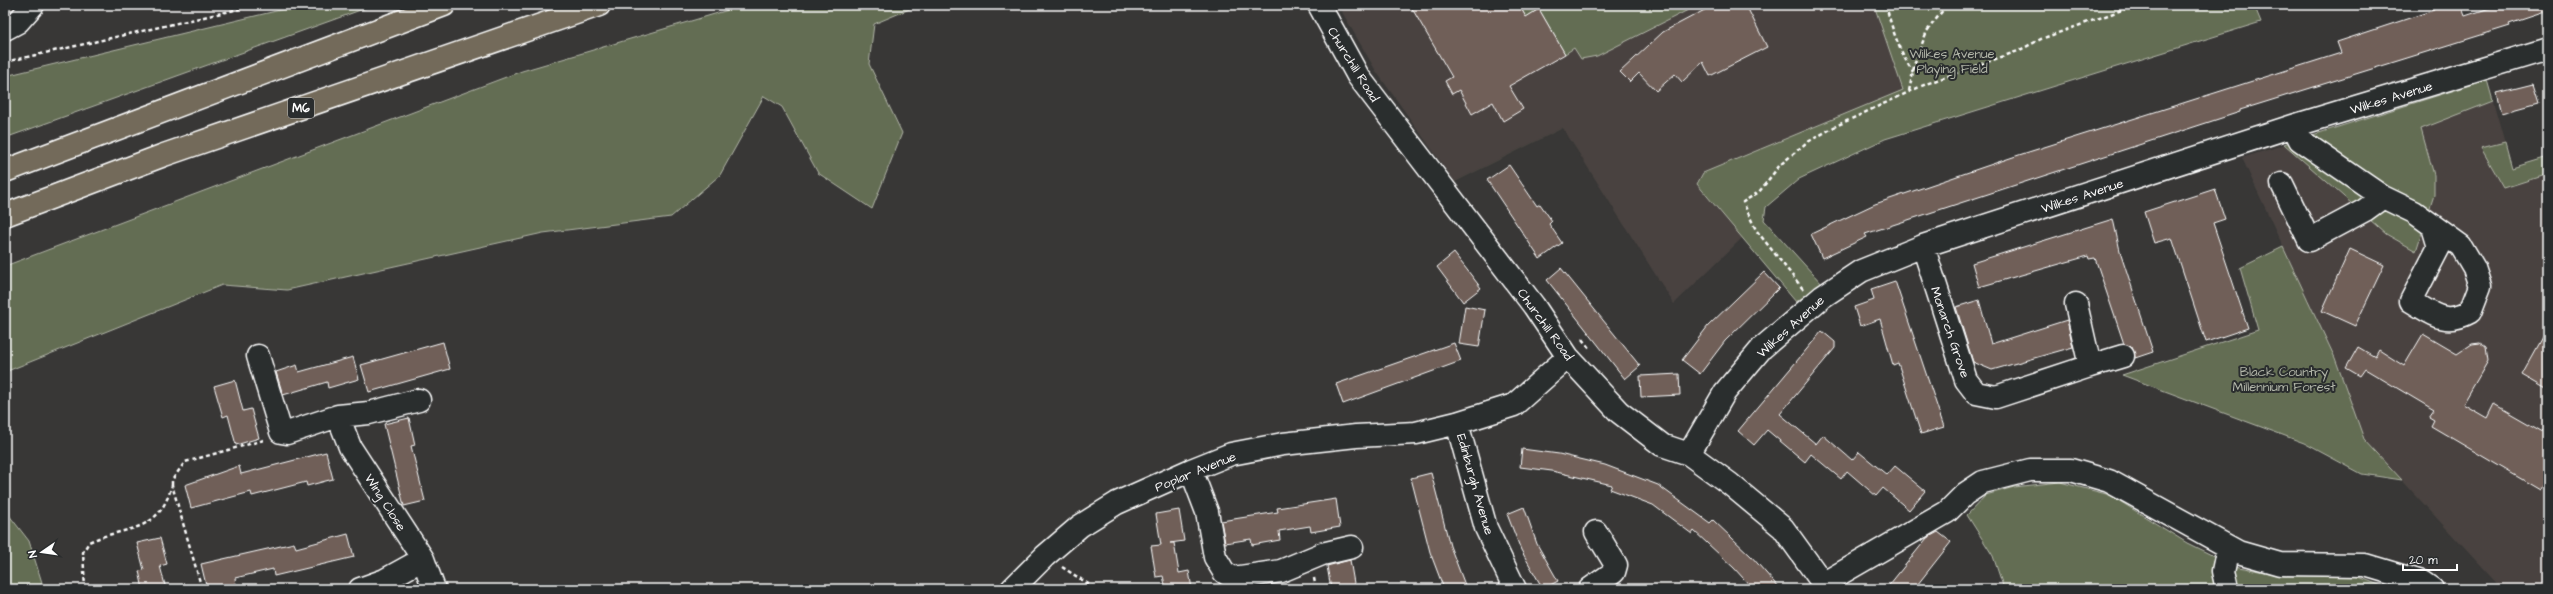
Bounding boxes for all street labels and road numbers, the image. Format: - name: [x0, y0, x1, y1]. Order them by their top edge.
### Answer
- street label: Churchill Road: [1323, 24, 1384, 106]
- street label: Wilkes Avenue: [2348, 77, 2435, 119]
- road number: M6: [288, 98, 314, 118]
- street label: Wilkes Avenue: [2039, 174, 2126, 218]
- street label: Monarch Grove: [1926, 284, 1974, 380]
- street label: Churchill Road: [1513, 285, 1578, 365]
- street label: Wilkes Avenue: [1753, 292, 1828, 362]
- street label: Edinburgh Avenue: [1451, 432, 1498, 537]
- street label: Poplar Avenue: [1152, 447, 1239, 496]
- street label: Wing Close: [359, 470, 410, 535]

